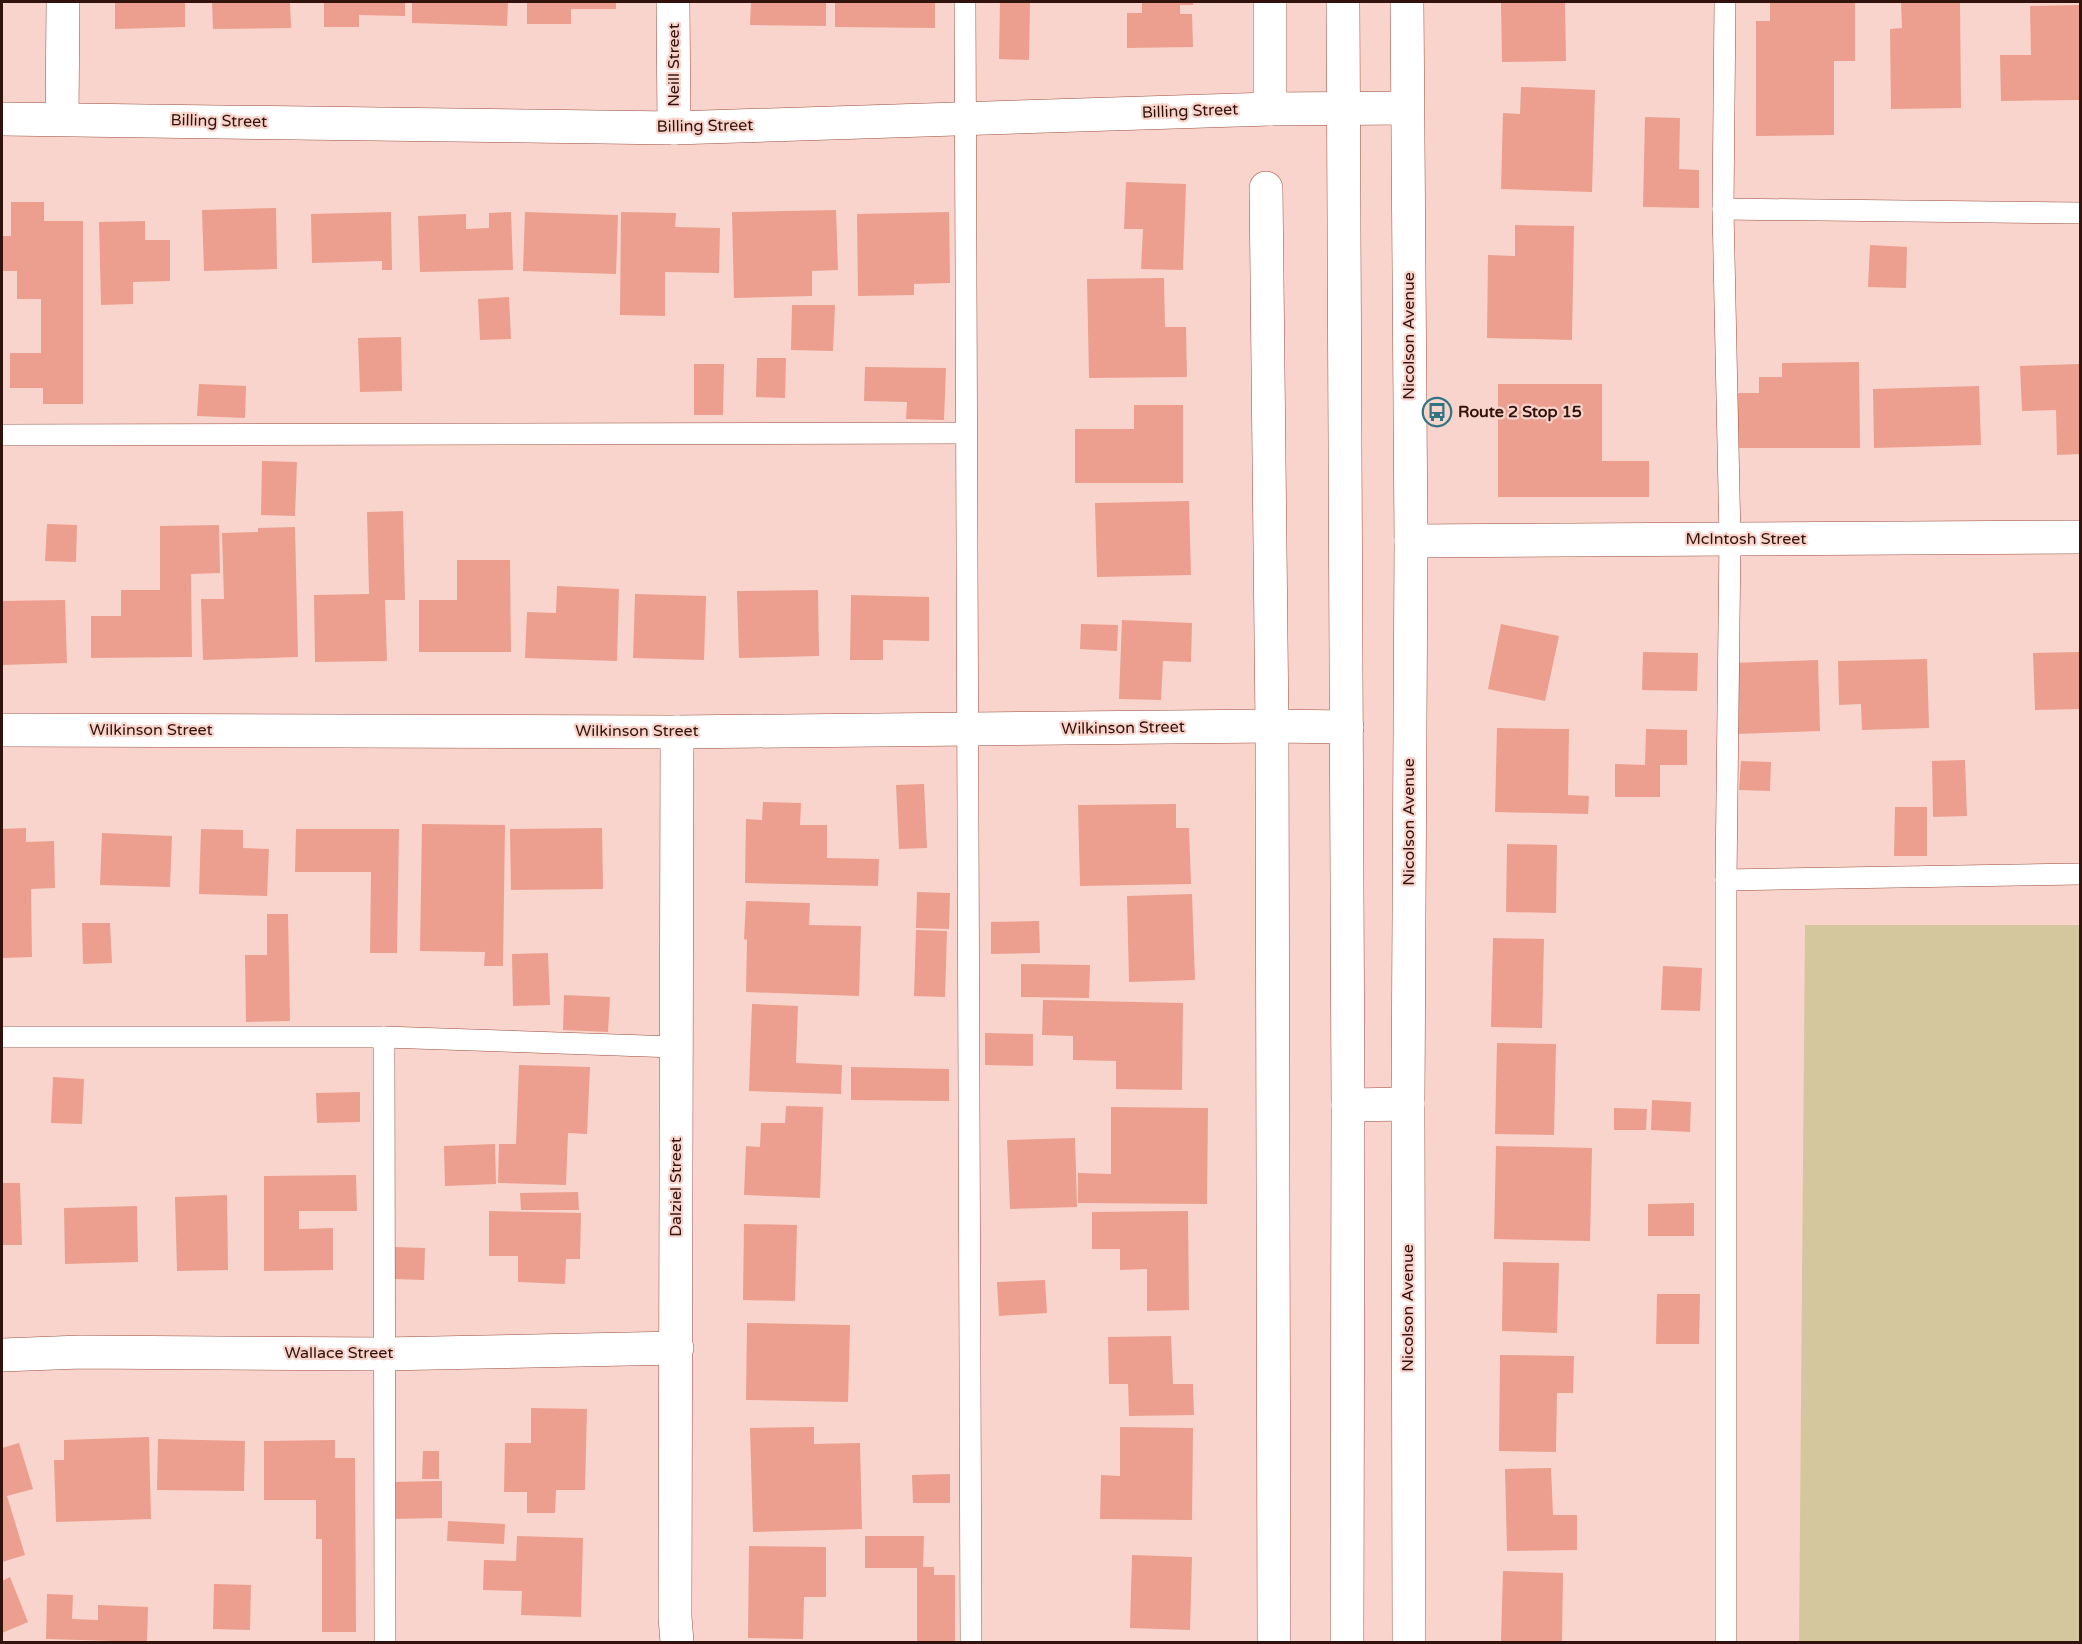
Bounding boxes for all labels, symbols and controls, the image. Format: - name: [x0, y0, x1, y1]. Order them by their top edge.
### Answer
- street label: Neill Street: [664, 23, 684, 107]
- street label: Billing Street: [1141, 99, 1239, 123]
- street label: Billing Street: [171, 110, 267, 132]
- street label: Billing Street: [657, 115, 753, 137]
- street label: Nicolson Avenue: [1399, 272, 1419, 400]
- bus stop icon: Route 2 Stop 15: [1421, 396, 1453, 428]
- place label: Route 2 Stop 15: [1458, 402, 1582, 422]
- street label: McIntosh Street: [1686, 529, 1806, 549]
- street label: Wilkinson Street: [1061, 717, 1185, 739]
- street label: Wilkinson Street: [89, 720, 213, 740]
- street label: Wilkinson Street: [575, 721, 699, 741]
- street label: Nicolson Avenue: [1399, 758, 1419, 886]
- street label: Dalziel Street: [666, 1137, 686, 1237]
- street label: Nicolson Avenue: [1398, 1244, 1418, 1372]
- street label: Wallace Street: [285, 1343, 393, 1363]

